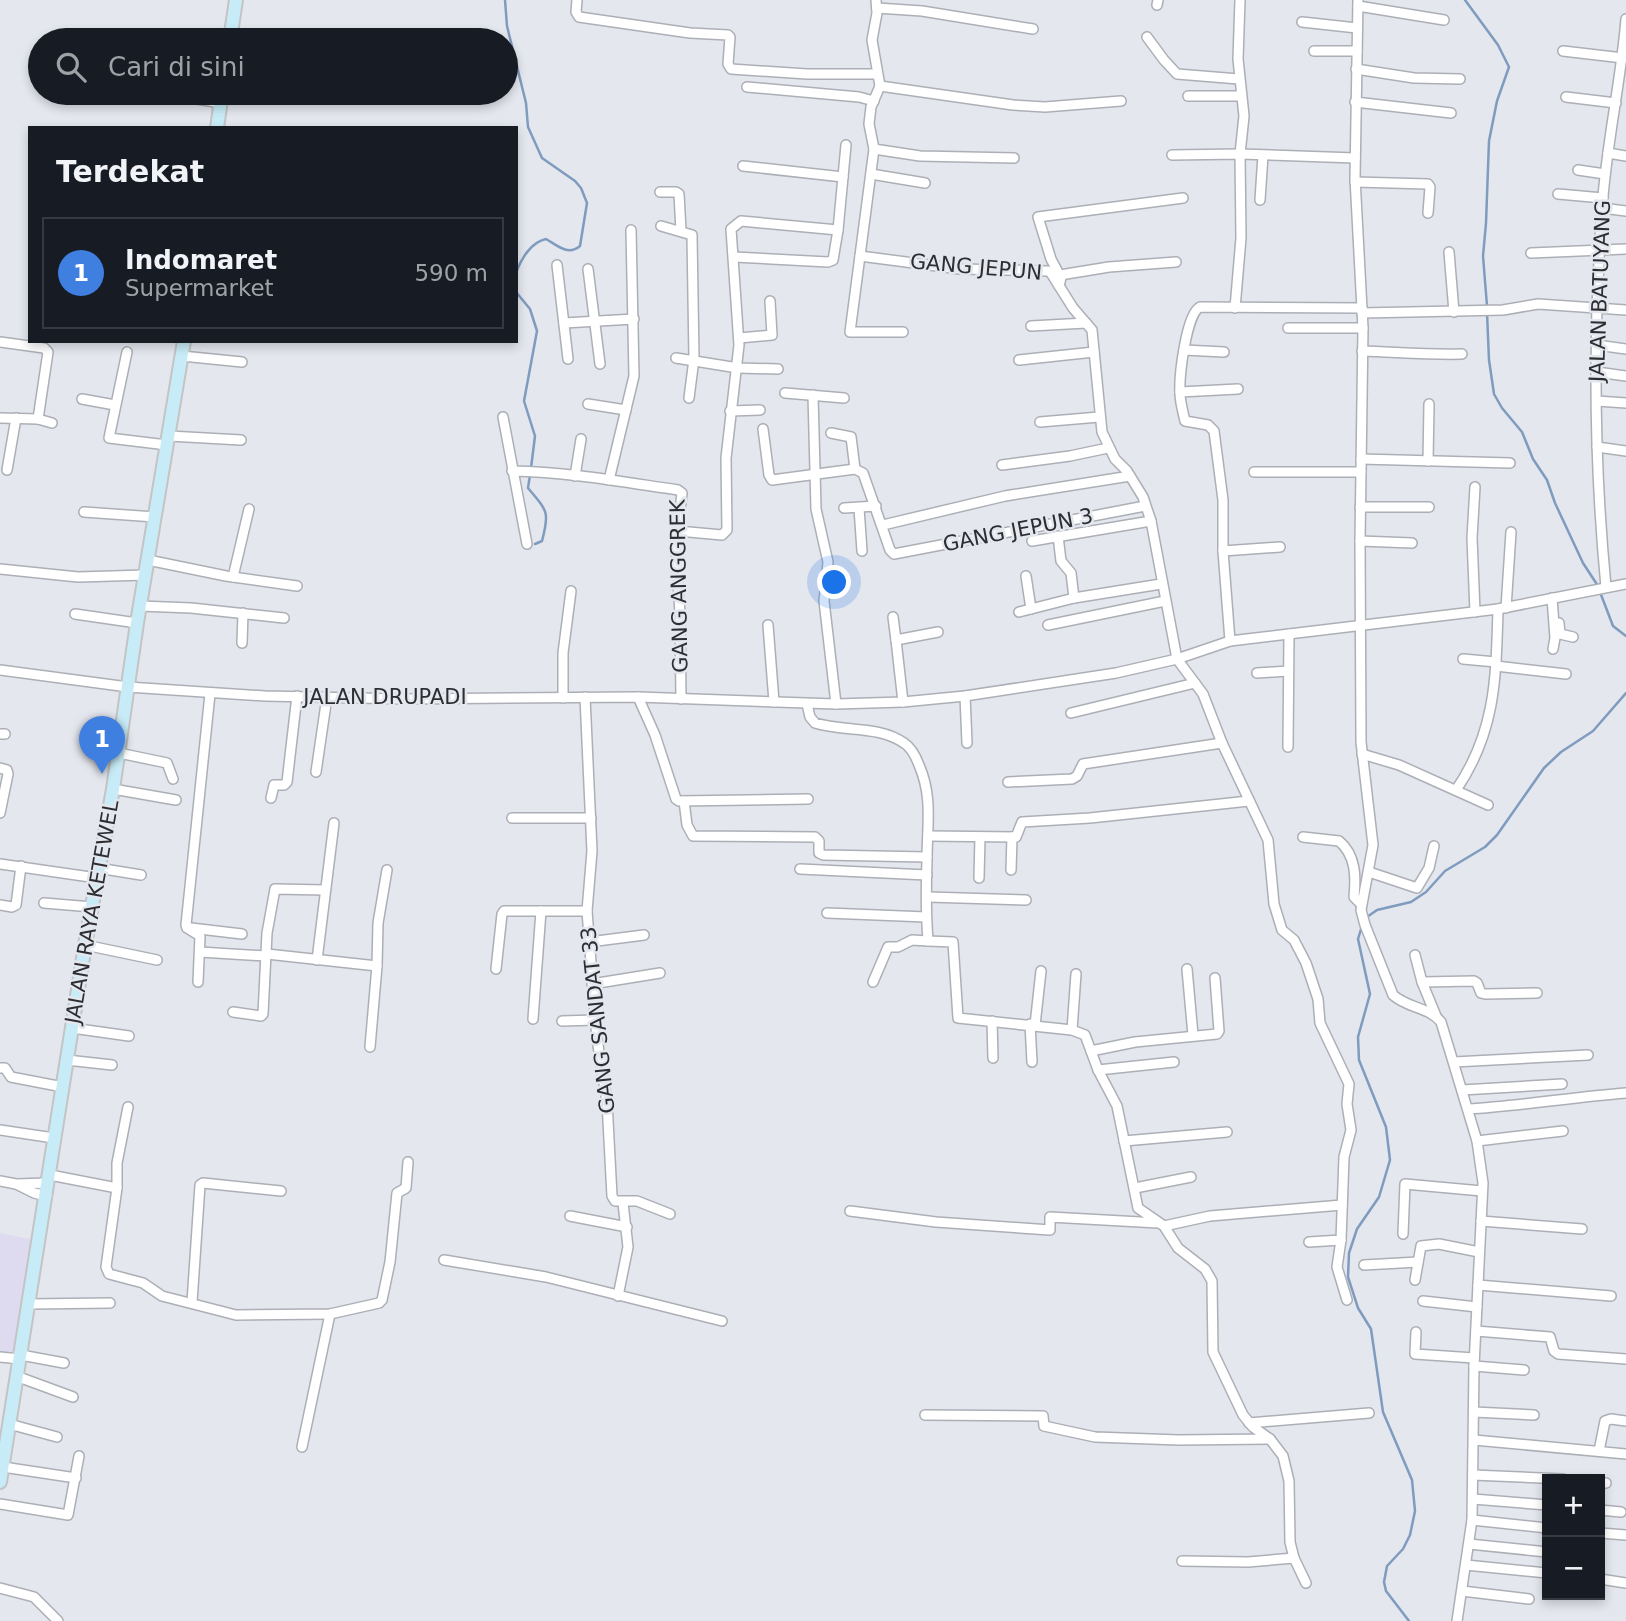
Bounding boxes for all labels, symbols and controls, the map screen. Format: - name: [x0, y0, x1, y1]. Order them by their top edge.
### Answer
- search box: [28, 28, 518, 105]
- icon: search: [52, 48, 90, 86]
- text: Cari di sini: [108, 52, 245, 82]
- text: Terdekat: [56, 154, 204, 189]
- street label: JALAN BATUYANG: [1585, 200, 1615, 384]
- text: Indomaret: [125, 245, 277, 275]
- street label: GANG JEPUN: [909, 249, 1043, 285]
- text: 1: [73, 260, 89, 286]
- text: 590 m: [414, 260, 488, 286]
- text: Supermarket: [125, 275, 274, 301]
- street label: GANG ANGGREK: [665, 498, 693, 673]
- street label: GANG JEPUN 3: [941, 504, 1095, 556]
- your location: [817, 565, 851, 599]
- street label: JALAN DRUPADI: [301, 685, 467, 709]
- pin: 1: [79, 716, 125, 774]
- street label: JALAN RAYA KETEWEL: [60, 798, 124, 1028]
- street label: GANG SANDAT 33: [576, 925, 620, 1115]
- map controls: [1542, 1474, 1605, 1600]
- button: +: [1542, 1474, 1605, 1537]
- button: −: [1542, 1537, 1605, 1600]

